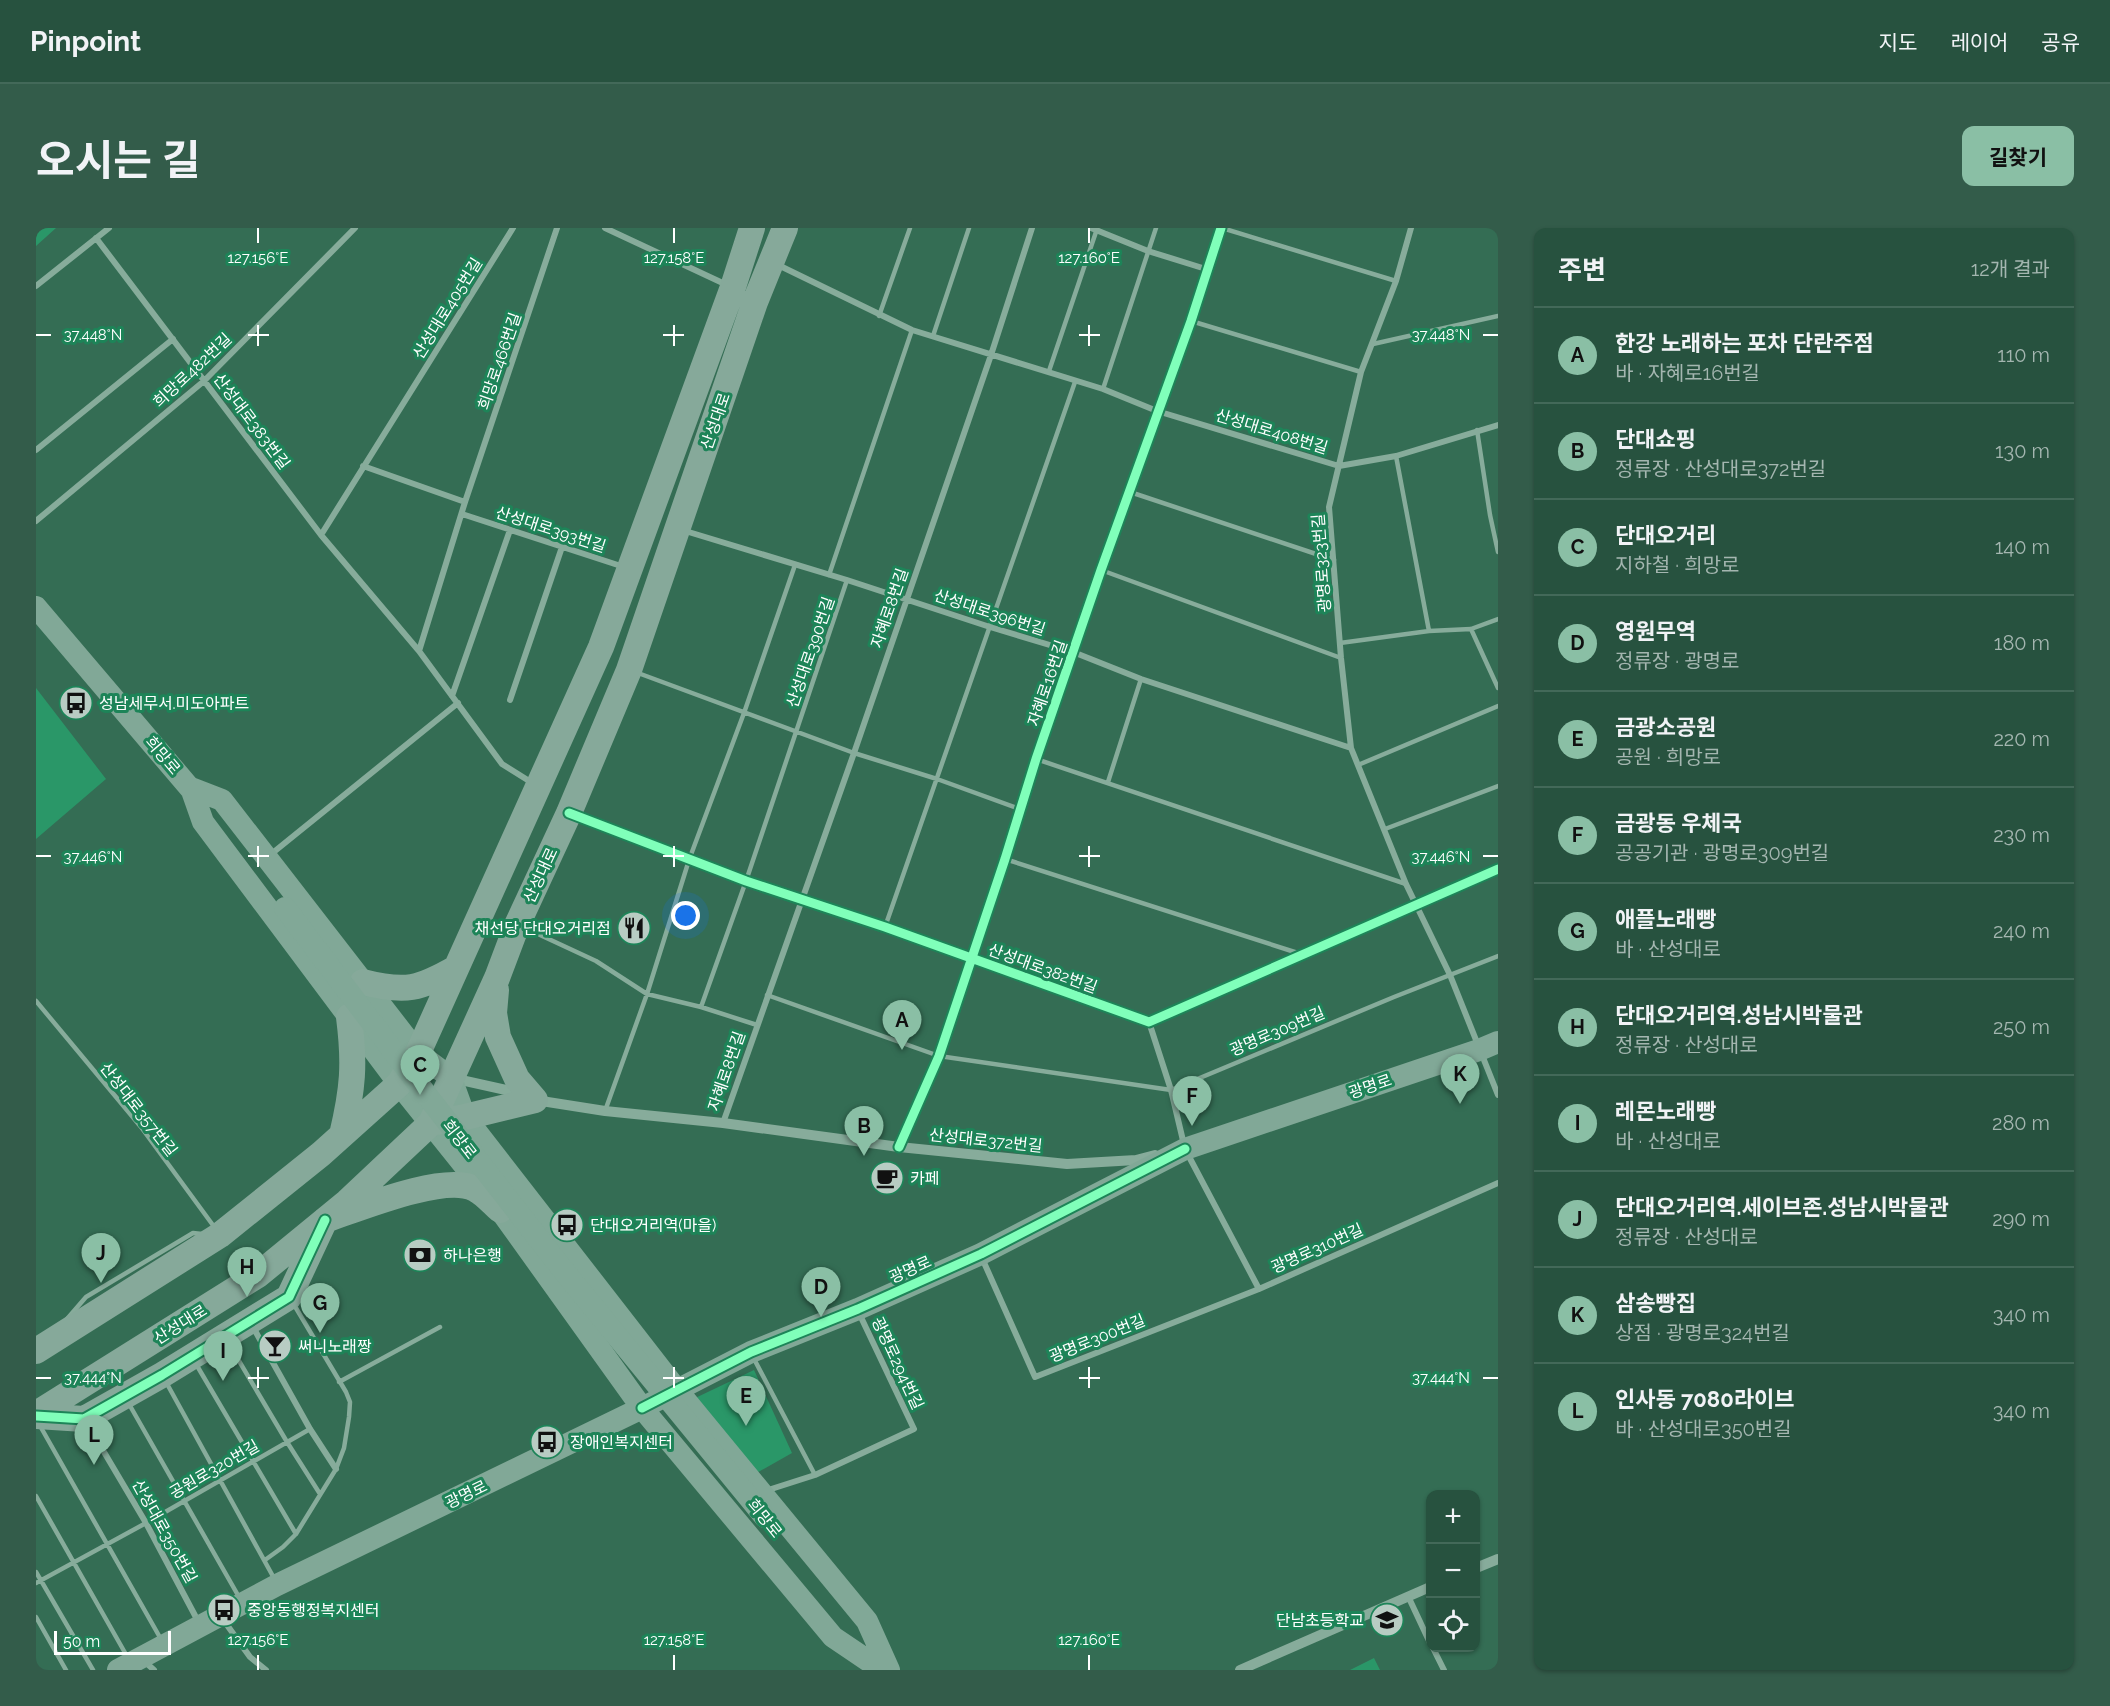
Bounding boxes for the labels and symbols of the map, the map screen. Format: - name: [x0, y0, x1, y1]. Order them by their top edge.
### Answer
- text: 127.156°E: [228, 249, 288, 267]
- text: 127.158°E: [644, 249, 704, 267]
- text: 127.160°E: [1058, 249, 1120, 267]
- street label: 산성대로405번길: [409, 254, 486, 362]
- street label: 희망로466번길: [474, 310, 525, 412]
- text: 37.448°N: [64, 326, 122, 344]
- text: 37.448°N: [1412, 326, 1470, 344]
- street label: 희망로482번길: [149, 329, 235, 411]
- street label: 산성대로383번길: [209, 370, 294, 473]
- street label: 산성대로: [697, 390, 734, 452]
- street label: 산성대로408번길: [1213, 405, 1330, 458]
- street label: 산성대로393번길: [493, 503, 608, 556]
- street label: 광명로323번길: [1309, 513, 1334, 613]
- street label: 자혜로8번길: [867, 566, 912, 651]
- street label: 산성대로396번길: [932, 586, 1048, 639]
- street label: 산성대로390번길: [783, 594, 838, 710]
- street label: 자혜로16번길: [1024, 637, 1071, 729]
- bus stop icon: 성남세무서.미도아파트: [58, 685, 94, 721]
- place label: 성남세무서.미도아파트: [99, 694, 249, 713]
- street label: 희망로: [141, 732, 184, 779]
- street label: 산성대로: [519, 844, 562, 906]
- text: 37.446°N: [64, 848, 122, 866]
- text: 37.446°N: [1412, 848, 1470, 866]
- your location: [671, 901, 700, 930]
- restaurant icon: 채선당 단대오거리점: [616, 910, 652, 946]
- place label: 채선당 단대오거리점: [474, 919, 611, 938]
- street label: 산성대로382번길: [986, 940, 1100, 997]
- pin: A: [882, 1000, 922, 1050]
- street label: 광명로309번길: [1227, 1003, 1328, 1060]
- street label: 자혜로8번길: [704, 1029, 749, 1114]
- pin: C: [400, 1046, 440, 1095]
- pin: K: [1440, 1054, 1480, 1104]
- street label: 산성대로357번길: [96, 1059, 181, 1160]
- street label: 광명로: [1346, 1070, 1394, 1103]
- pin: F: [1172, 1076, 1212, 1126]
- pin: B: [844, 1106, 884, 1156]
- street label: 희망로: [439, 1116, 481, 1163]
- street label: 산성대로372번길: [928, 1125, 1043, 1156]
- cafe icon: 카페: [869, 1160, 905, 1196]
- place label: 카페: [910, 1169, 939, 1188]
- bus stop icon: 단대오거리역(마을): [549, 1207, 585, 1243]
- place label: 단대오거리역(마을): [590, 1216, 716, 1235]
- street label: 광명로310번길: [1268, 1220, 1366, 1277]
- pin: J: [82, 1234, 120, 1283]
- bank icon: 하나은행: [402, 1237, 438, 1273]
- place label: 하나은행: [443, 1246, 502, 1265]
- pin: H: [228, 1248, 266, 1297]
- street label: 광명로: [886, 1252, 934, 1287]
- pin: D: [802, 1268, 840, 1317]
- pin: G: [300, 1284, 340, 1333]
- street label: 산성대로: [150, 1301, 210, 1348]
- street label: 광명로300번길: [1046, 1311, 1148, 1366]
- street label: 광명로294번길: [868, 1314, 927, 1413]
- bar icon: 써니노래짱: [257, 1328, 293, 1364]
- pin: I: [204, 1332, 243, 1381]
- place label: 써니노래짱: [298, 1337, 372, 1356]
- text: 37.444°N: [64, 1369, 122, 1387]
- text: 37.444°N: [1412, 1369, 1470, 1387]
- pin: E: [726, 1376, 766, 1426]
- pin: L: [74, 1416, 114, 1465]
- bus stop icon: 장애인복지센터: [529, 1424, 565, 1460]
- place label: 장애인복지센터: [570, 1433, 673, 1452]
- street label: 공원로320번길: [166, 1436, 262, 1503]
- street label: 산성대로350번길: [128, 1476, 201, 1586]
- street label: 광명로: [442, 1476, 490, 1513]
- street label: 희망로: [743, 1495, 786, 1542]
- bus stop icon: 중앙동행정복지센터: [206, 1592, 242, 1628]
- place label: 중앙동행정복지센터: [247, 1601, 379, 1620]
- school or university icon: 단남초등학교: [1369, 1602, 1405, 1638]
- place label: 단남초등학교: [1276, 1611, 1364, 1630]
- scale bar: [54, 1628, 171, 1656]
- text: 127.156°E: [228, 1631, 288, 1649]
- text: 127.158°E: [644, 1631, 704, 1649]
- text: 127.160°E: [1058, 1631, 1120, 1649]

